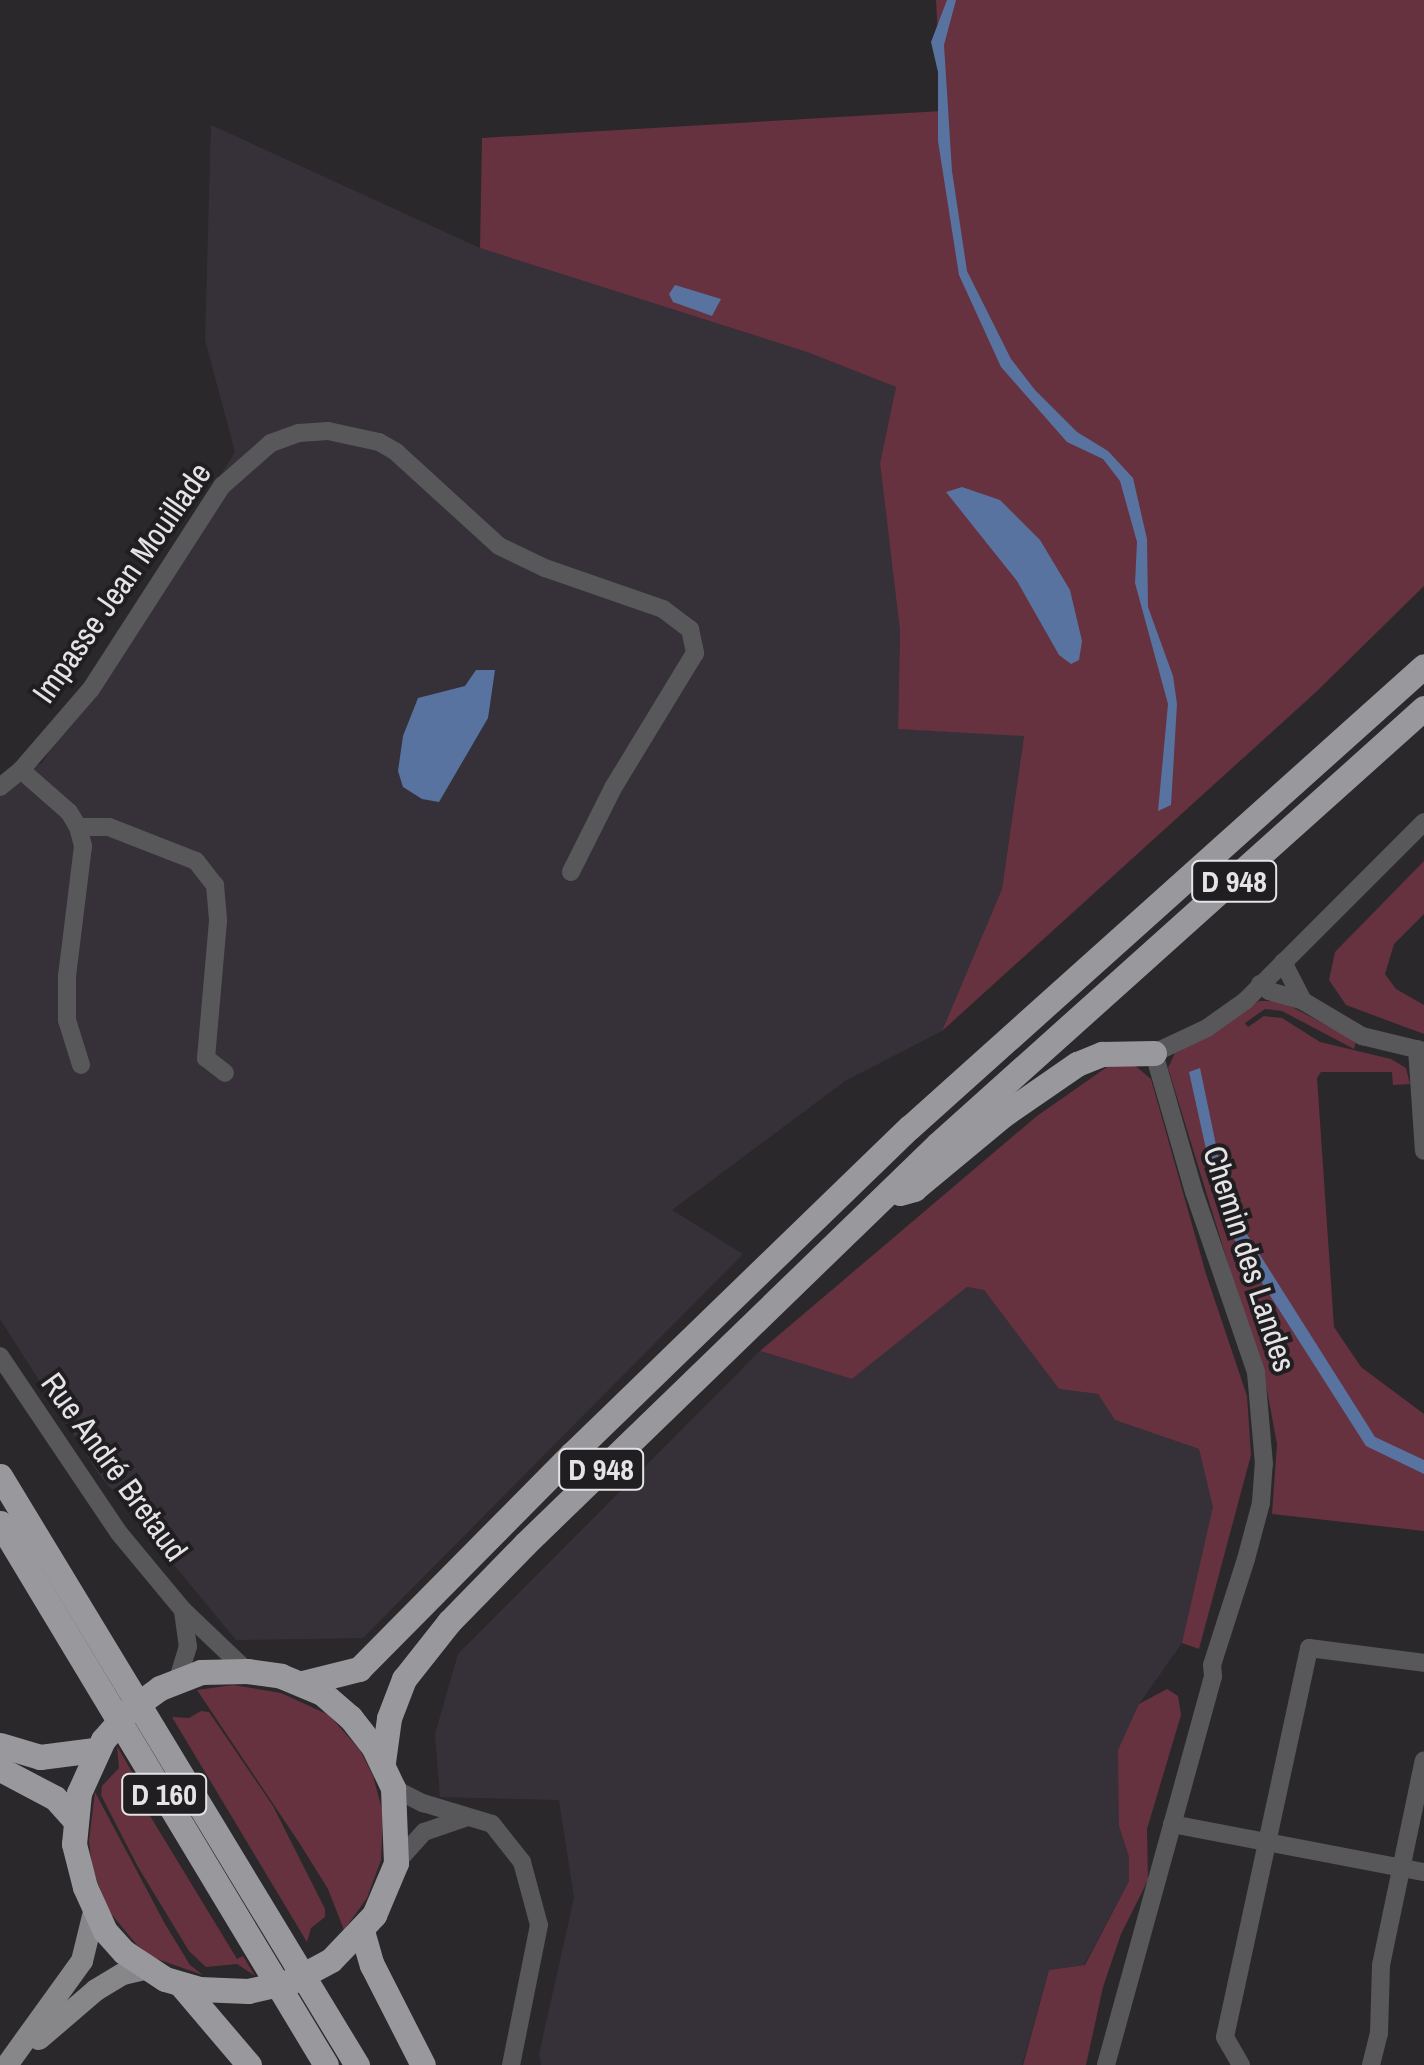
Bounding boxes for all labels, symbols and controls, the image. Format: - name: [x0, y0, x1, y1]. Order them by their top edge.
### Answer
- street label: Impasse Jean Mouillade: [25, 455, 219, 711]
- road number: D 948: [1189, 856, 1279, 906]
- street label: Chemin des Landes: [1194, 1141, 1304, 1377]
- street label: Rue André Bretaud: [32, 1365, 196, 1569]
- road number: D 948: [556, 1444, 646, 1494]
- road number: D 160: [119, 1769, 209, 1819]

